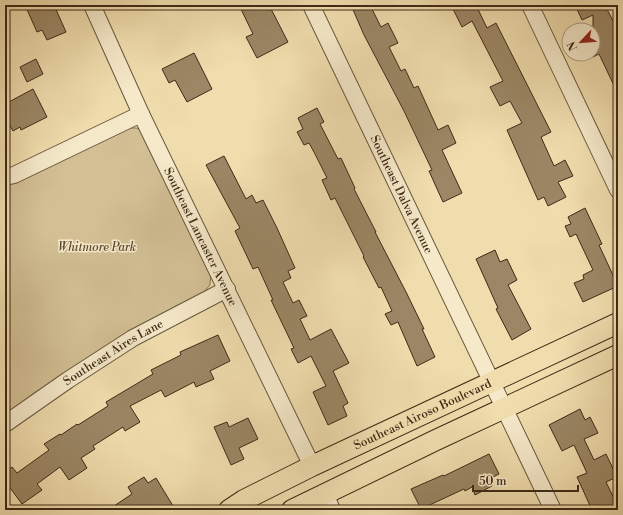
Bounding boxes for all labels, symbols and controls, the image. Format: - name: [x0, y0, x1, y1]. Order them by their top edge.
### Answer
- north arrow: [561, 22, 601, 62]
- text: N: [565, 39, 581, 53]
- street label: Southeast Dalva Avenue: [367, 133, 436, 256]
- street label: Southeast Lancaster Avenue: [160, 165, 240, 309]
- park label: Whitmore Park: [58, 240, 136, 255]
- street label: Southeast Aires Lane: [61, 316, 166, 389]
- street label: Southeast Airoso Boulevard: [351, 376, 494, 453]
- scale bar: [473, 467, 578, 493]
- text: 50 m: [479, 474, 507, 489]

